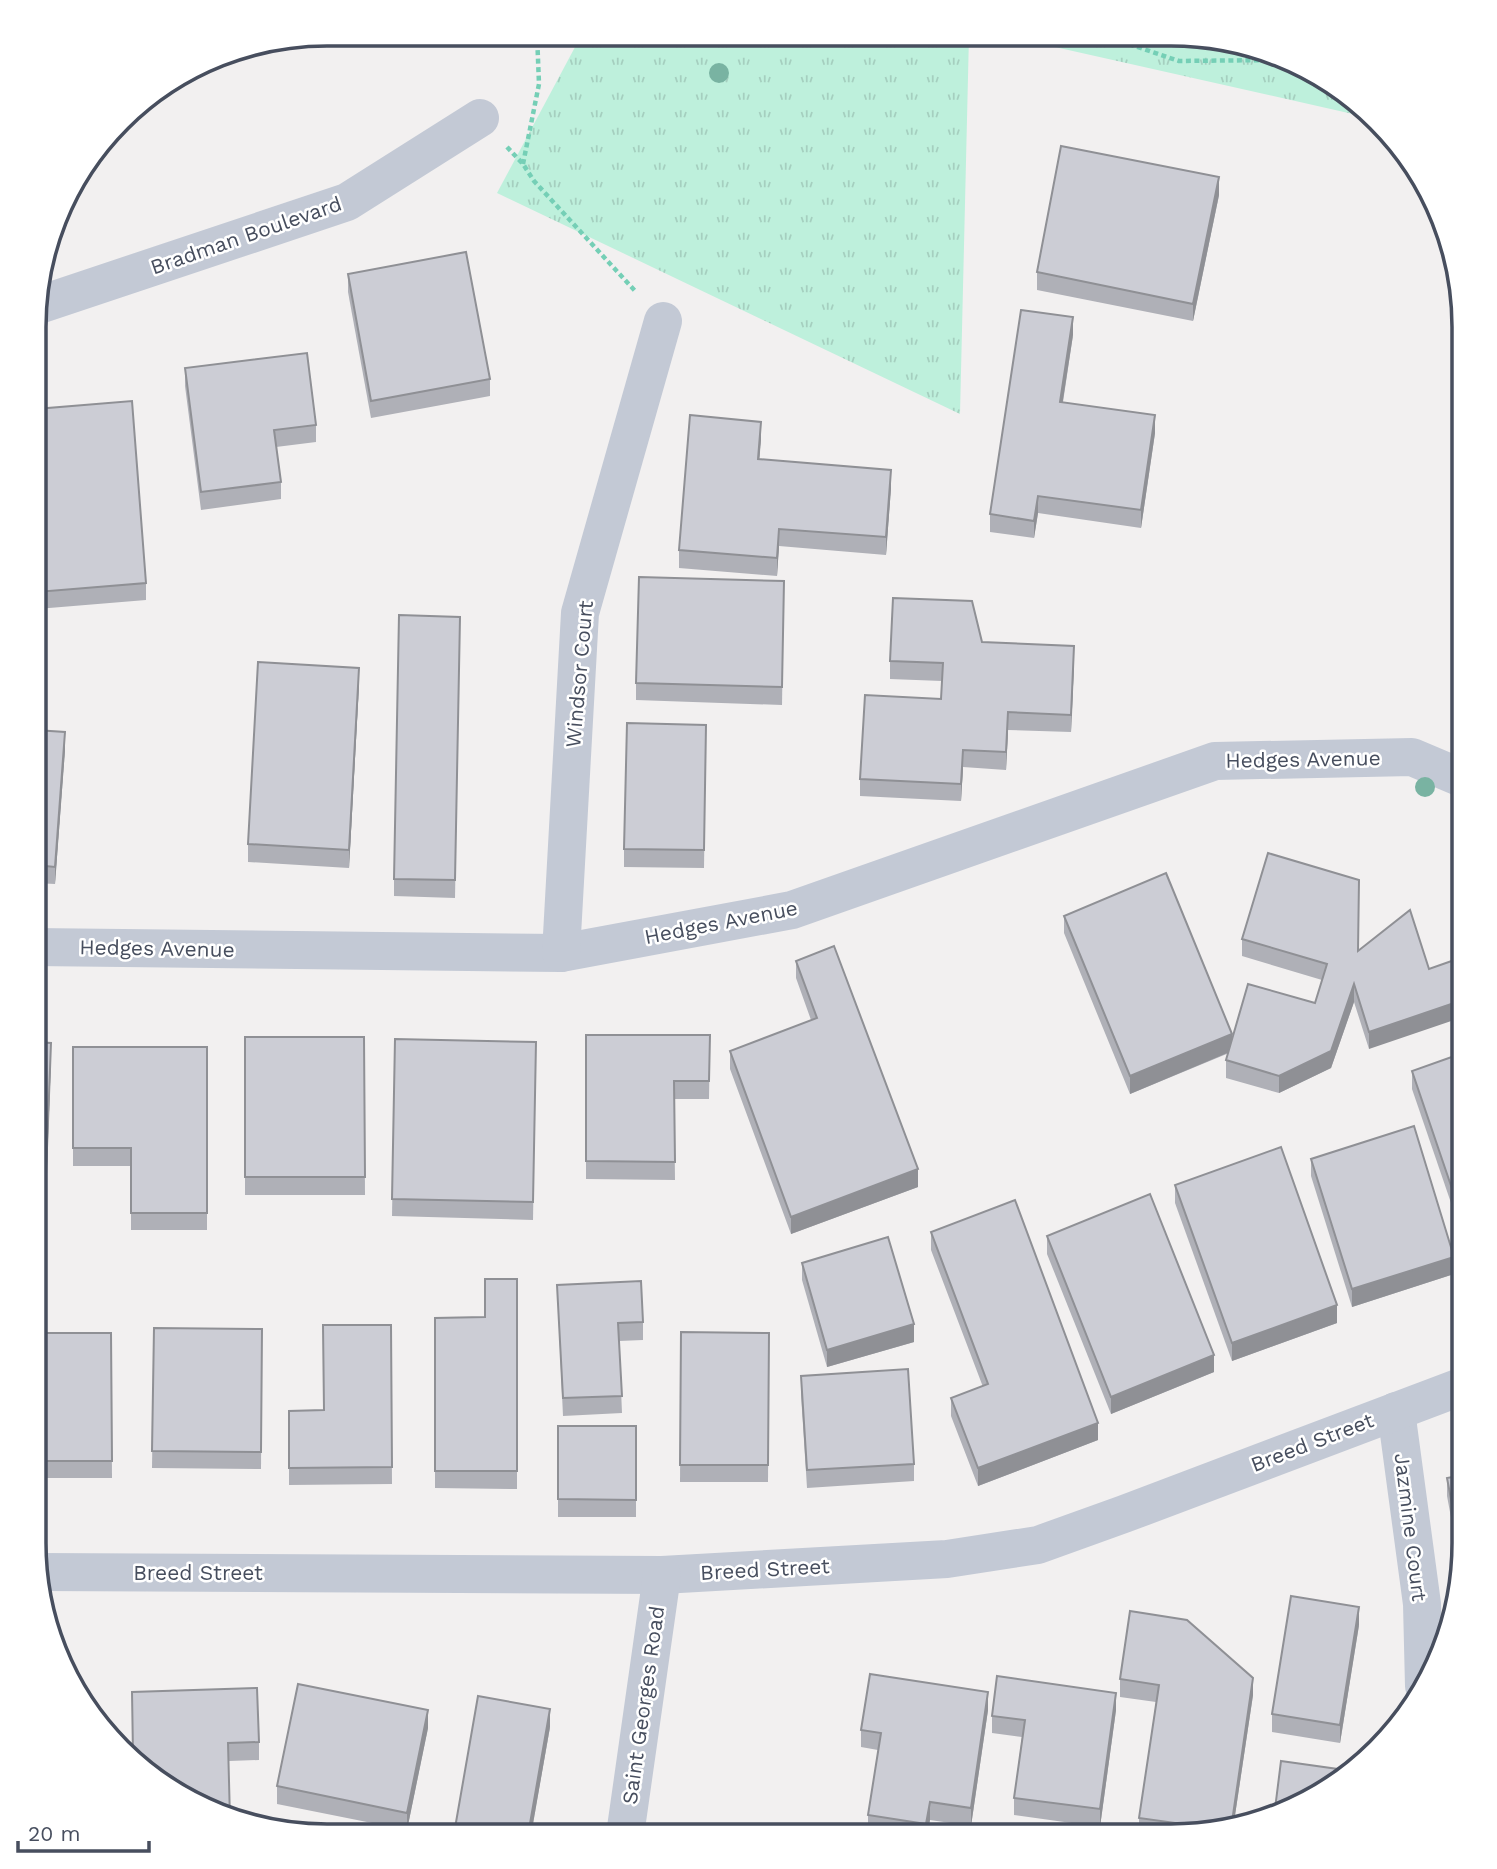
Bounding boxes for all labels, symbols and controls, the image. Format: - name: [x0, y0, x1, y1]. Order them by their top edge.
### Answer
- street label: Bradman Boulevard: [147, 191, 345, 279]
- street label: Windsor Court: [560, 599, 598, 749]
- street label: Hedges Avenue: [1225, 745, 1381, 773]
- street label: Hedges Avenue: [642, 895, 800, 949]
- street label: Hedges Avenue: [79, 934, 235, 962]
- street label: Breed Street: [1247, 1407, 1377, 1477]
- street label: Jazmine Court: [1390, 1451, 1433, 1603]
- street label: Breed Street: [700, 1553, 831, 1585]
- street label: Breed Street: [133, 1560, 263, 1585]
- street label: Saint Georges Road: [617, 1604, 669, 1806]
- scale bar: [18, 1810, 149, 1854]
- text: 20 m: [28, 1821, 80, 1846]

